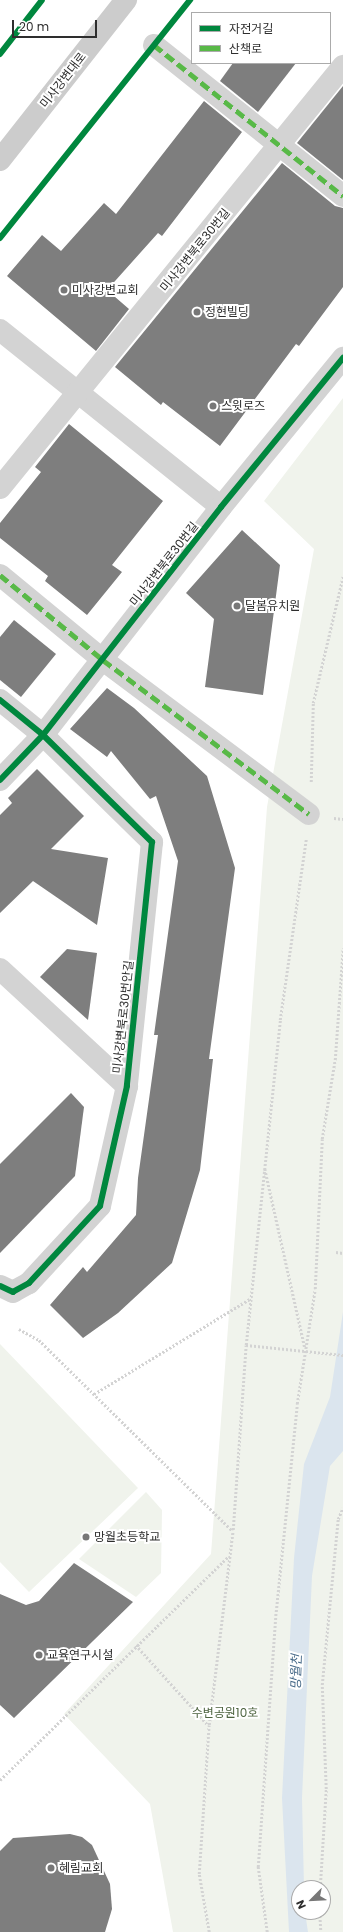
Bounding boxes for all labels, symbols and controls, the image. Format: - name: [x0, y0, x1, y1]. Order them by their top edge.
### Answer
- scale bar: [14, 12, 99, 38]
- legend: [191, 12, 331, 64]
- text: 20 m: [19, 18, 49, 35]
- text: 자전거길: [229, 20, 273, 37]
- text: 산책로: [229, 40, 262, 57]
- street label: 미사강변대로: [37, 49, 89, 111]
- street label: 미사강변북로30번길: [157, 205, 233, 295]
- place label: 미사강변교회: [72, 283, 138, 297]
- marker: 미사강변교회: [59, 285, 69, 295]
- place label: 정현빌딩: [205, 305, 249, 319]
- marker: 정현빌딩: [192, 307, 202, 317]
- place label: 스윗로즈: [221, 399, 265, 413]
- marker: 스윗로즈: [208, 401, 218, 411]
- street label: 미사강변북로30번길: [127, 519, 201, 609]
- place label: 달봄유치원: [245, 599, 300, 613]
- marker: 달봄유치원: [232, 601, 242, 611]
- street label: 미사강변북로30번안길: [110, 960, 136, 1074]
- place label: 망월초등학교: [94, 1530, 160, 1544]
- marker: 망월초등학교: [81, 1532, 91, 1542]
- place label: 교육연구시설: [47, 1648, 113, 1662]
- marker: 교육연구시설: [34, 1650, 44, 1660]
- water label: 망월천: [289, 1654, 305, 1690]
- park label: 수변공원10호: [192, 1706, 258, 1720]
- place label: 혜림교회: [59, 1861, 103, 1875]
- marker: 혜림교회: [46, 1863, 56, 1873]
- north arrow: [291, 1880, 331, 1920]
- text: N: [292, 1897, 310, 1912]

